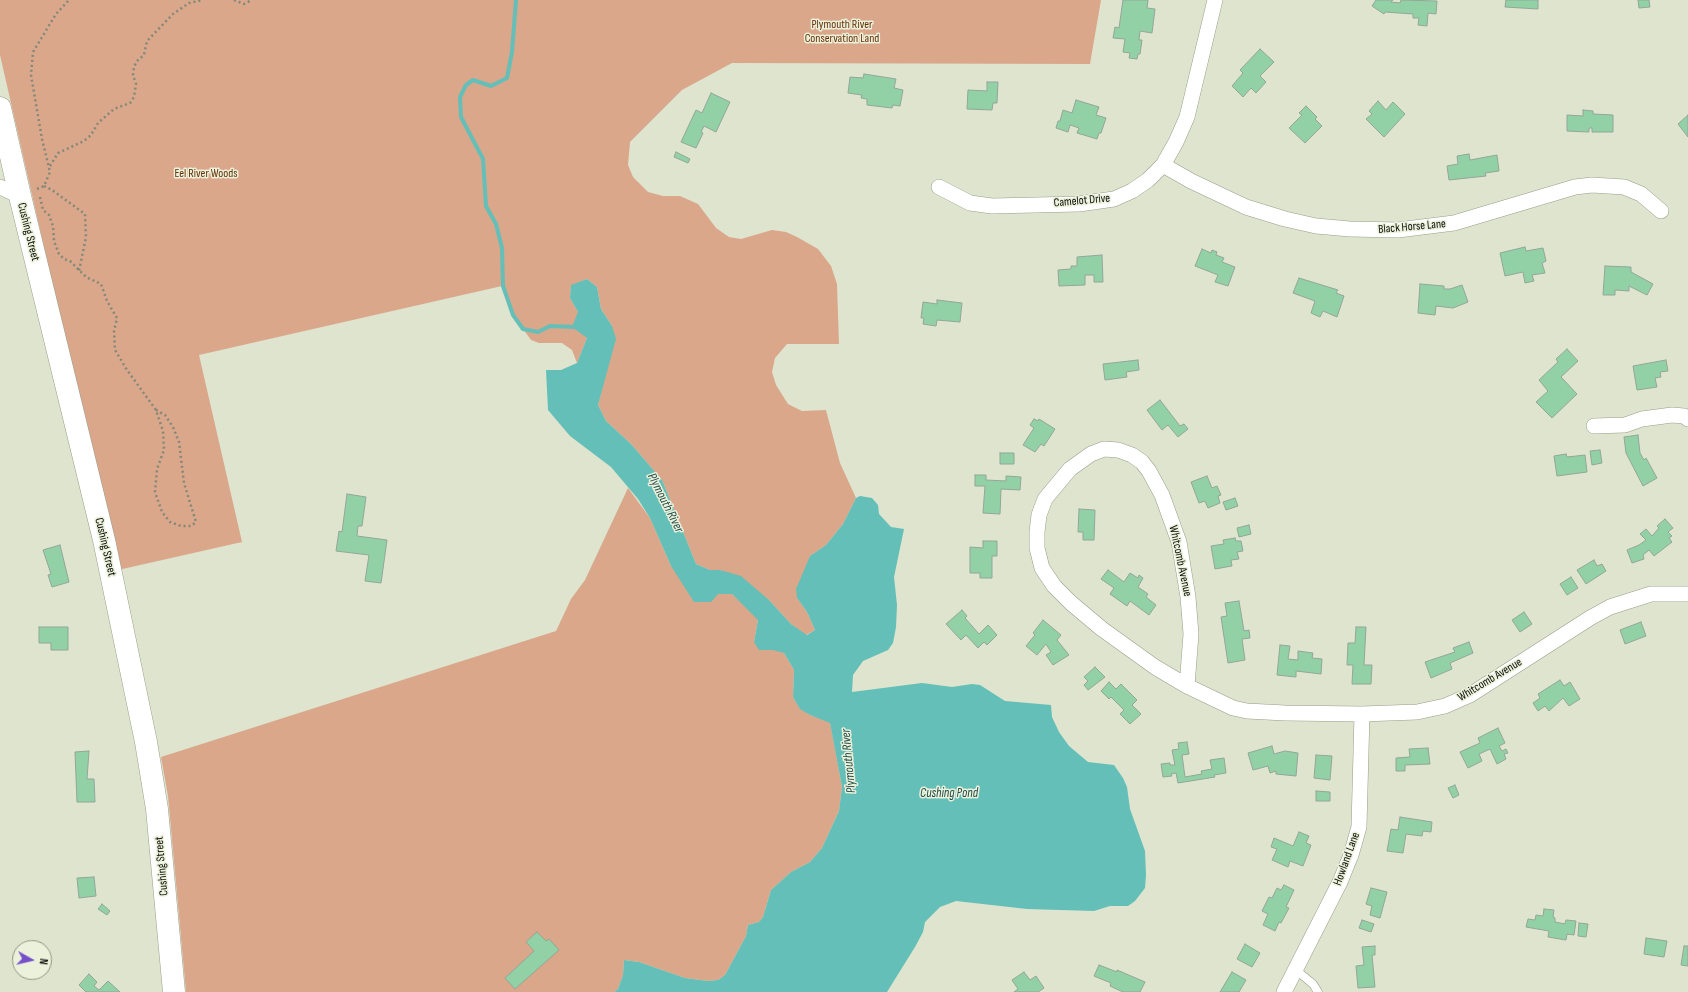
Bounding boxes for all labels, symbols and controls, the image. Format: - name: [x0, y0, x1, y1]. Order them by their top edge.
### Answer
- park label: Plymouth River Conservation Land: [805, 18, 879, 46]
- park label: Eel River Woods: [174, 167, 238, 181]
- street label: Camelot Drive: [1053, 191, 1111, 211]
- street label: Cushing Street: [14, 201, 42, 263]
- street label: Black Horse Lane: [1378, 217, 1446, 237]
- water label: Plymouth River: [643, 471, 687, 535]
- street label: Cushing Street: [91, 516, 119, 578]
- street label: Whitcomb Avenue: [1165, 524, 1195, 598]
- street label: Whitcomb Avenue: [1455, 655, 1525, 705]
- water label: Plymouth River: [838, 728, 860, 794]
- water label: Cushing Pond: [920, 786, 978, 802]
- street label: Howland Lane: [1331, 830, 1363, 888]
- street label: Cushing Street: [152, 836, 172, 896]
- north arrow: [12, 940, 52, 980]
- text: N: [37, 958, 50, 965]

